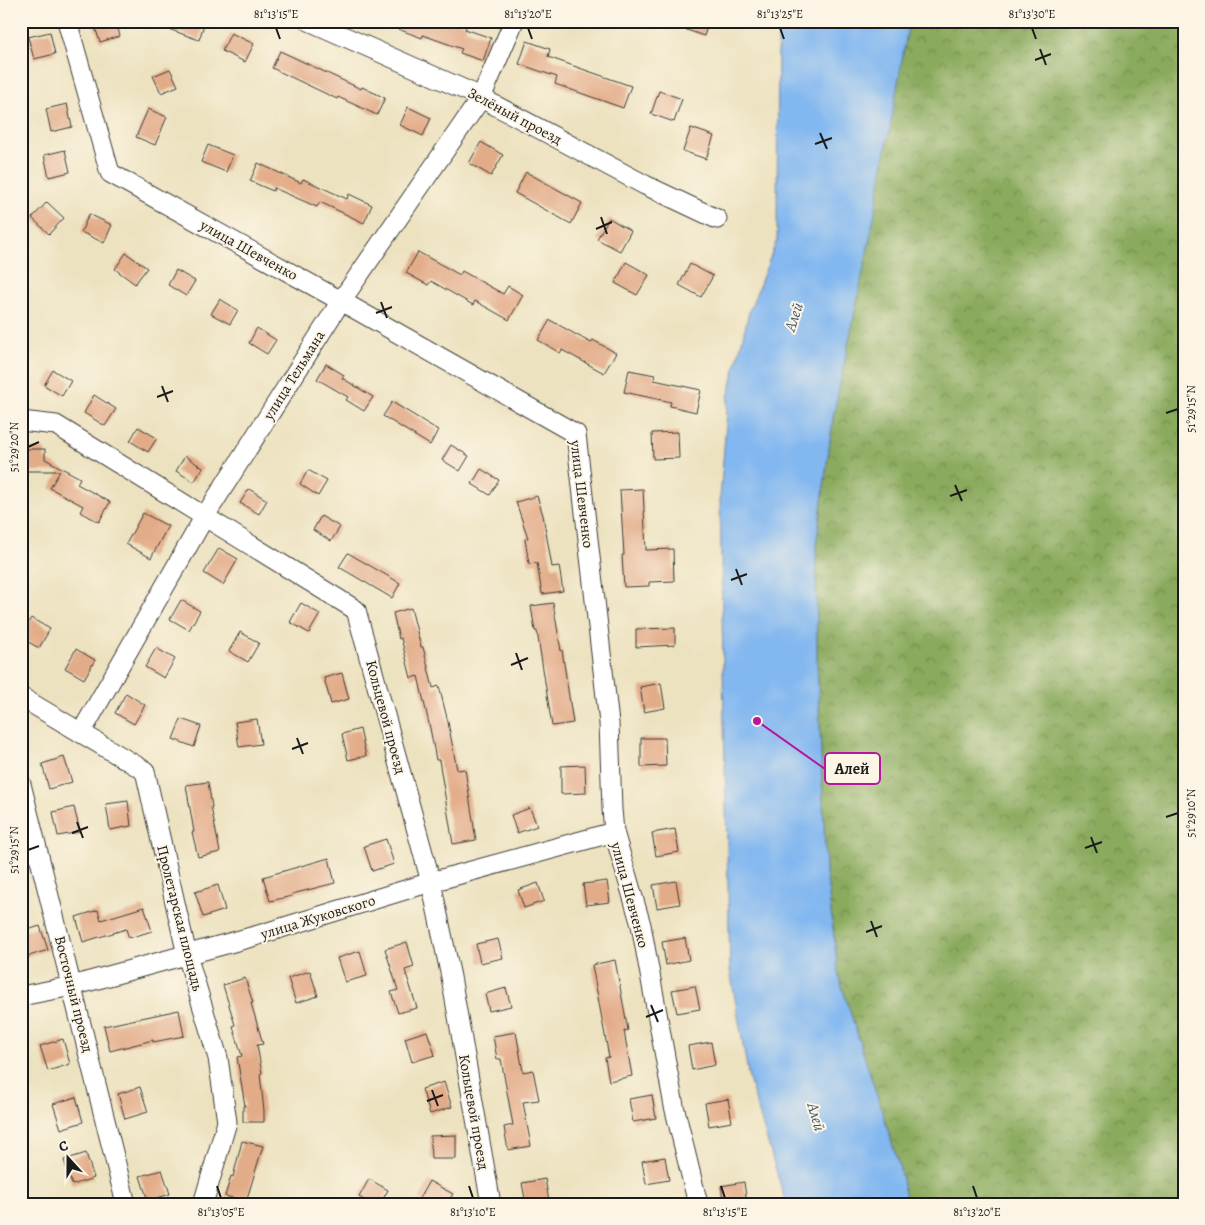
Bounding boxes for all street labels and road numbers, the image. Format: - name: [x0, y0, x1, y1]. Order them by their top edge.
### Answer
- street label: Зелёный проезд: [464, 83, 566, 149]
- street label: улица Шевченко: [196, 214, 301, 285]
- street label: улица Тельмана: [258, 326, 330, 424]
- street label: улица Шевченко: [565, 438, 599, 549]
- street label: Кольцевой проезд: [361, 658, 411, 776]
- street label: улица Шевченко: [606, 839, 654, 950]
- street label: Пролетарская площадь: [152, 843, 208, 993]
- street label: улица Жуковского: [257, 890, 378, 944]
- street label: Восточный проезд: [50, 934, 98, 1054]
- street label: Кольцевой проезд: [454, 1053, 494, 1171]

